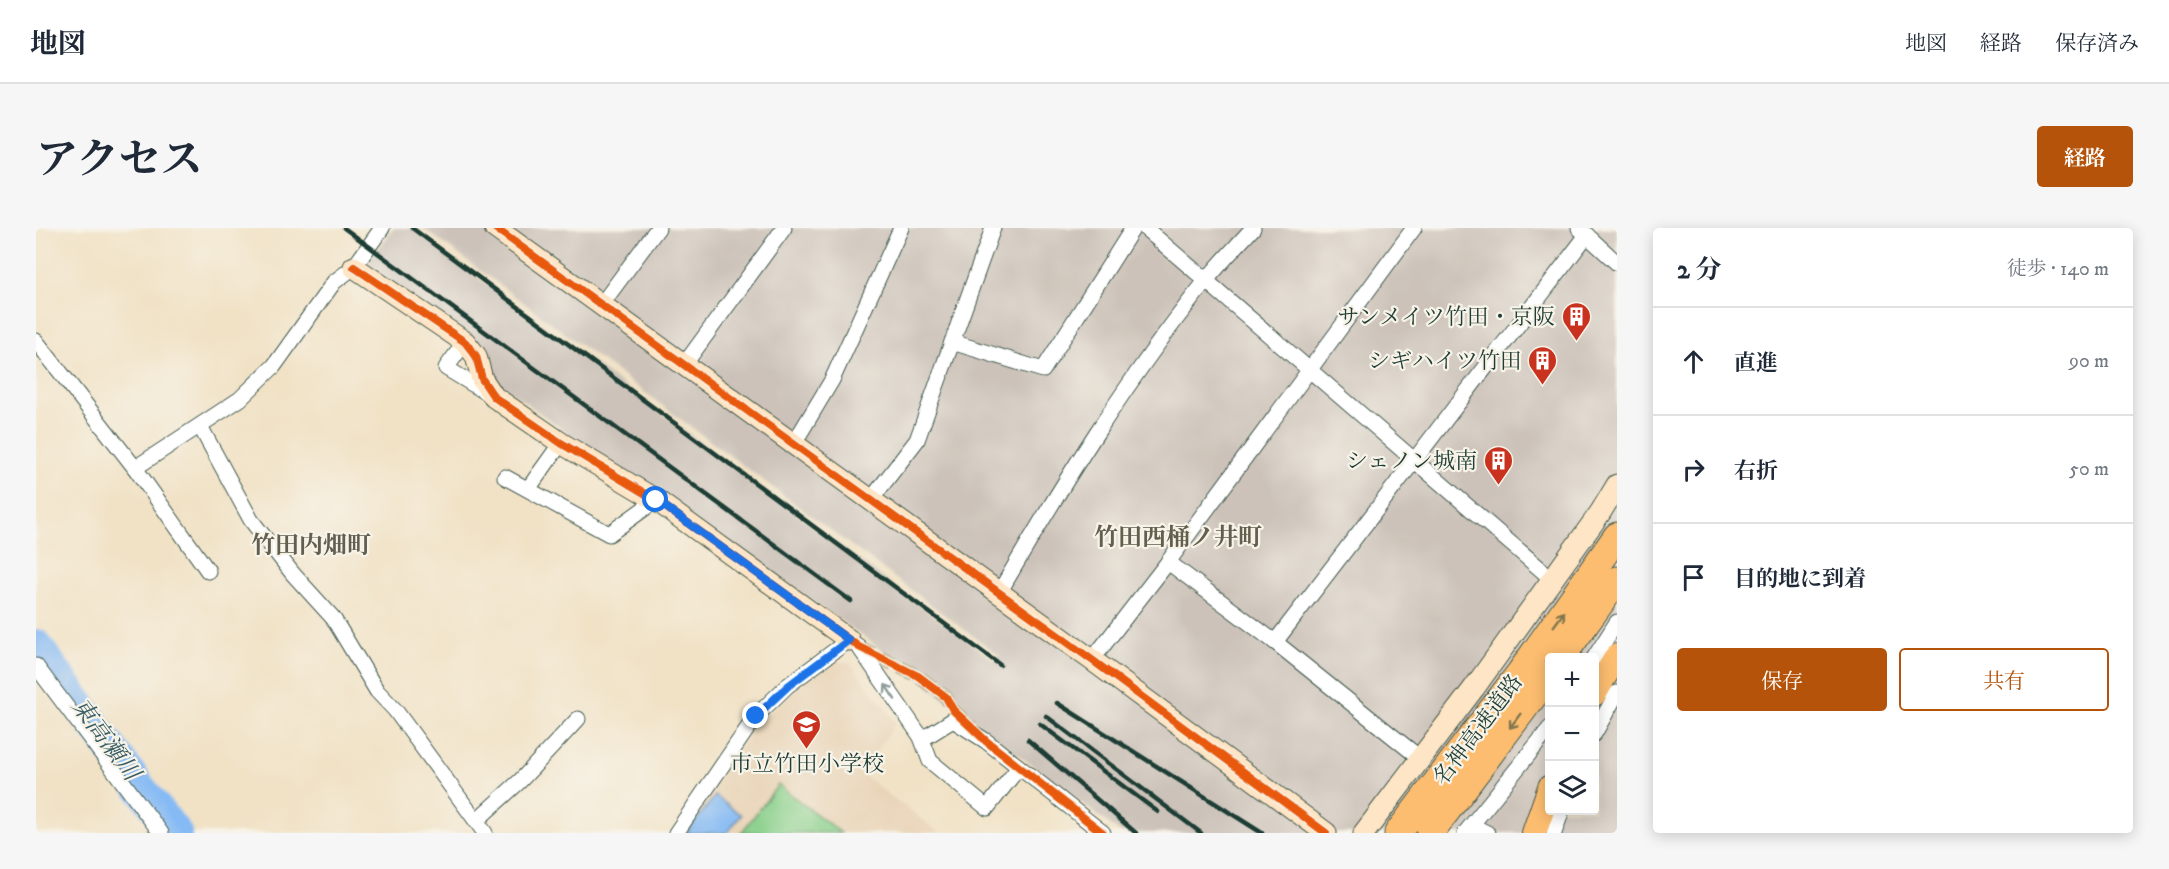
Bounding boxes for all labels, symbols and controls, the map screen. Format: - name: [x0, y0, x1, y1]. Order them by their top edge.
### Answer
- text: 地図: [30, 27, 86, 62]
- text: 地図: [1905, 31, 1947, 57]
- text: 経路: [1980, 31, 2022, 57]
- text: 保存済み: [2055, 31, 2139, 57]
- button: 経路: [2037, 126, 2133, 187]
- text: アクセス: [36, 135, 203, 187]
- text: 2 分: [1677, 254, 1721, 287]
- text: 徒歩 · 140 m: [2007, 257, 2109, 282]
- building icon: サンメイツ竹田・京阪: [1560, 300, 1592, 342]
- place label: サンメイツ竹田・京阪: [1337, 304, 1555, 331]
- building icon: シギハイツ竹田: [1527, 344, 1559, 386]
- icon: ahead: [1677, 345, 1710, 378]
- place label: シギハイツ竹田: [1368, 348, 1522, 375]
- text: 90 m: [2069, 349, 2109, 374]
- text: 直進: [1734, 350, 1778, 377]
- building icon: シェノン城南: [1482, 444, 1514, 486]
- place label: シェノン城南: [1346, 448, 1477, 475]
- icon: right: [1677, 453, 1710, 486]
- text: 50 m: [2069, 457, 2109, 482]
- text: 右折: [1734, 458, 1778, 485]
- route start: [642, 486, 668, 512]
- district label: 竹田西桶ノ井町: [1094, 523, 1262, 553]
- district label: 竹田内畑町: [251, 531, 371, 561]
- icon: arrive: [1677, 561, 1710, 594]
- text: 目的地に到着: [1734, 566, 1866, 593]
- one-way arrow: [1553, 611, 1566, 627]
- button: 保存: [1677, 648, 1887, 711]
- button: 共有: [1899, 648, 2109, 711]
- map controls: [1545, 653, 1599, 815]
- button: +: [1545, 653, 1599, 707]
- street label: 名神高速道路: [1428, 669, 1529, 791]
- one-way arrow: [884, 685, 896, 701]
- water label: 東高瀬川: [64, 692, 148, 789]
- route end: [742, 702, 768, 728]
- button: −: [1545, 707, 1599, 761]
- school or university icon: 市立竹田小学校: [791, 708, 823, 750]
- one-way arrow: [1508, 712, 1521, 728]
- place label: 市立竹田小学校: [730, 751, 884, 778]
- button: layers: [1545, 761, 1599, 815]

